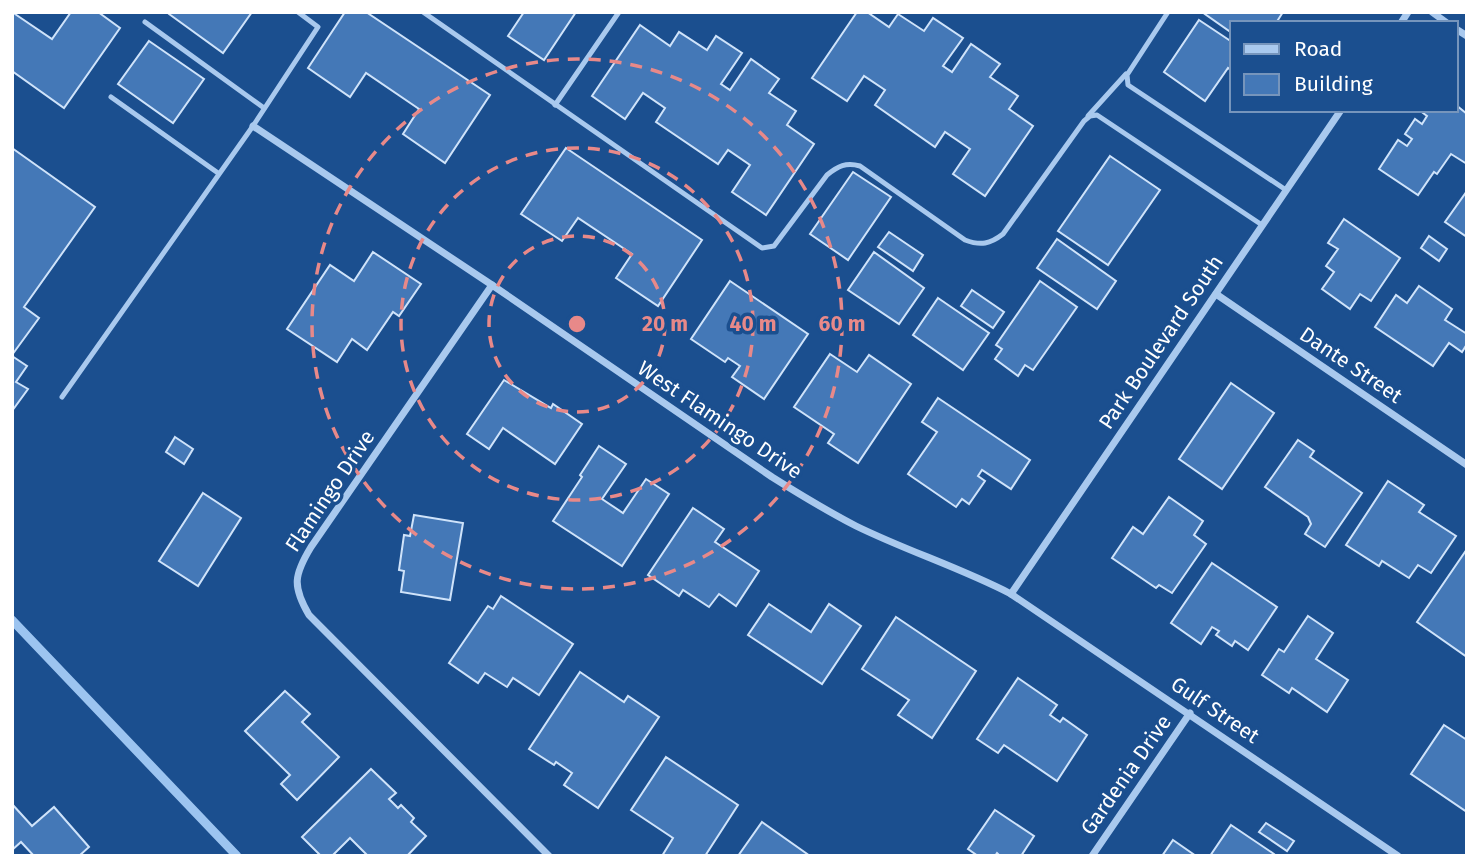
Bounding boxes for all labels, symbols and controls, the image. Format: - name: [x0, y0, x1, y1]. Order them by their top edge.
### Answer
- legend: [1230, 21, 1458, 112]
- text: Road: [1294, 36, 1342, 62]
- text: Building: [1294, 71, 1373, 97]
- street label: Park Boulevard South: [1093, 250, 1229, 434]
- text: 20 m: [642, 311, 688, 337]
- text: 40 m: [730, 311, 776, 337]
- text: 60 m: [819, 311, 865, 337]
- centre of rings: [565, 312, 589, 336]
- street label: Dante Street: [1295, 321, 1408, 409]
- street label: West Flamingo Drive: [633, 355, 807, 485]
- street label: Flamingo Drive: [280, 425, 380, 557]
- street label: Gulf Street: [1166, 671, 1265, 749]
- street label: Gardenia Drive: [1075, 710, 1177, 840]

